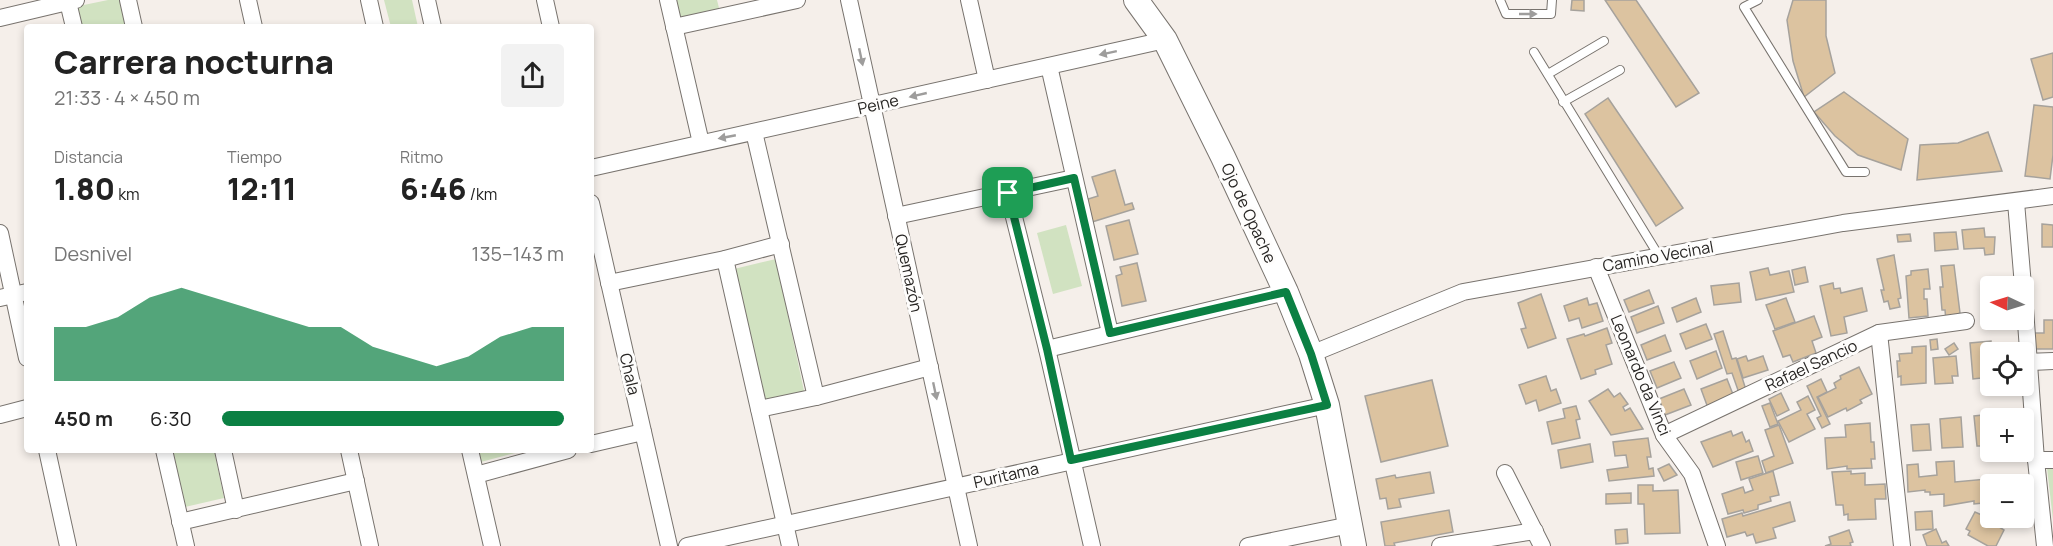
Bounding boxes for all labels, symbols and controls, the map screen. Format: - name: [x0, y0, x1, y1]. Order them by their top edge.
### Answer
- one-way arrow: [1519, 9, 1538, 19]
- text: Carrera nocturna: [54, 39, 334, 84]
- button: share: [501, 44, 564, 107]
- one-way arrow: [857, 48, 867, 66]
- one-way arrow: [1098, 49, 1117, 58]
- text: 21:33 · 4 × 450 m: [54, 84, 200, 111]
- street label: Peine: [855, 89, 901, 119]
- one-way arrow: [908, 91, 927, 101]
- one-way arrow: [718, 133, 737, 142]
- text: Distancia: [54, 146, 123, 168]
- text: Tiempo: [227, 146, 282, 168]
- text: Ritmo: [400, 146, 443, 168]
- street label: Ojo de Opache: [1216, 159, 1282, 267]
- pin: [982, 167, 1033, 218]
- text: 1.80: [54, 168, 115, 209]
- text: 12:11: [227, 168, 297, 209]
- text: 6:46: [400, 168, 466, 209]
- icon: arrive: [991, 176, 1024, 209]
- text: km: [115, 183, 140, 205]
- text: /km: [466, 183, 497, 205]
- street label: Quemazón: [890, 232, 928, 314]
- street label: Camino Vecinal: [1601, 235, 1715, 277]
- text: Desnivel: [54, 240, 132, 267]
- text: 135–143 m: [472, 240, 564, 267]
- north arrow: [1980, 276, 2034, 330]
- map controls: [1980, 276, 2034, 528]
- street label: Leonardo da Vinci: [1606, 311, 1676, 439]
- street label: Rafael Sancio: [1761, 334, 1861, 396]
- button: locate: [1980, 342, 2034, 396]
- street label: Chala: [615, 351, 645, 397]
- one-way arrow: [931, 382, 940, 401]
- text: 450 m: [54, 405, 113, 432]
- text: 6:30: [150, 405, 192, 432]
- button: +: [1980, 408, 2034, 462]
- street label: Puritama: [971, 457, 1041, 493]
- button: −: [1980, 474, 2034, 528]

